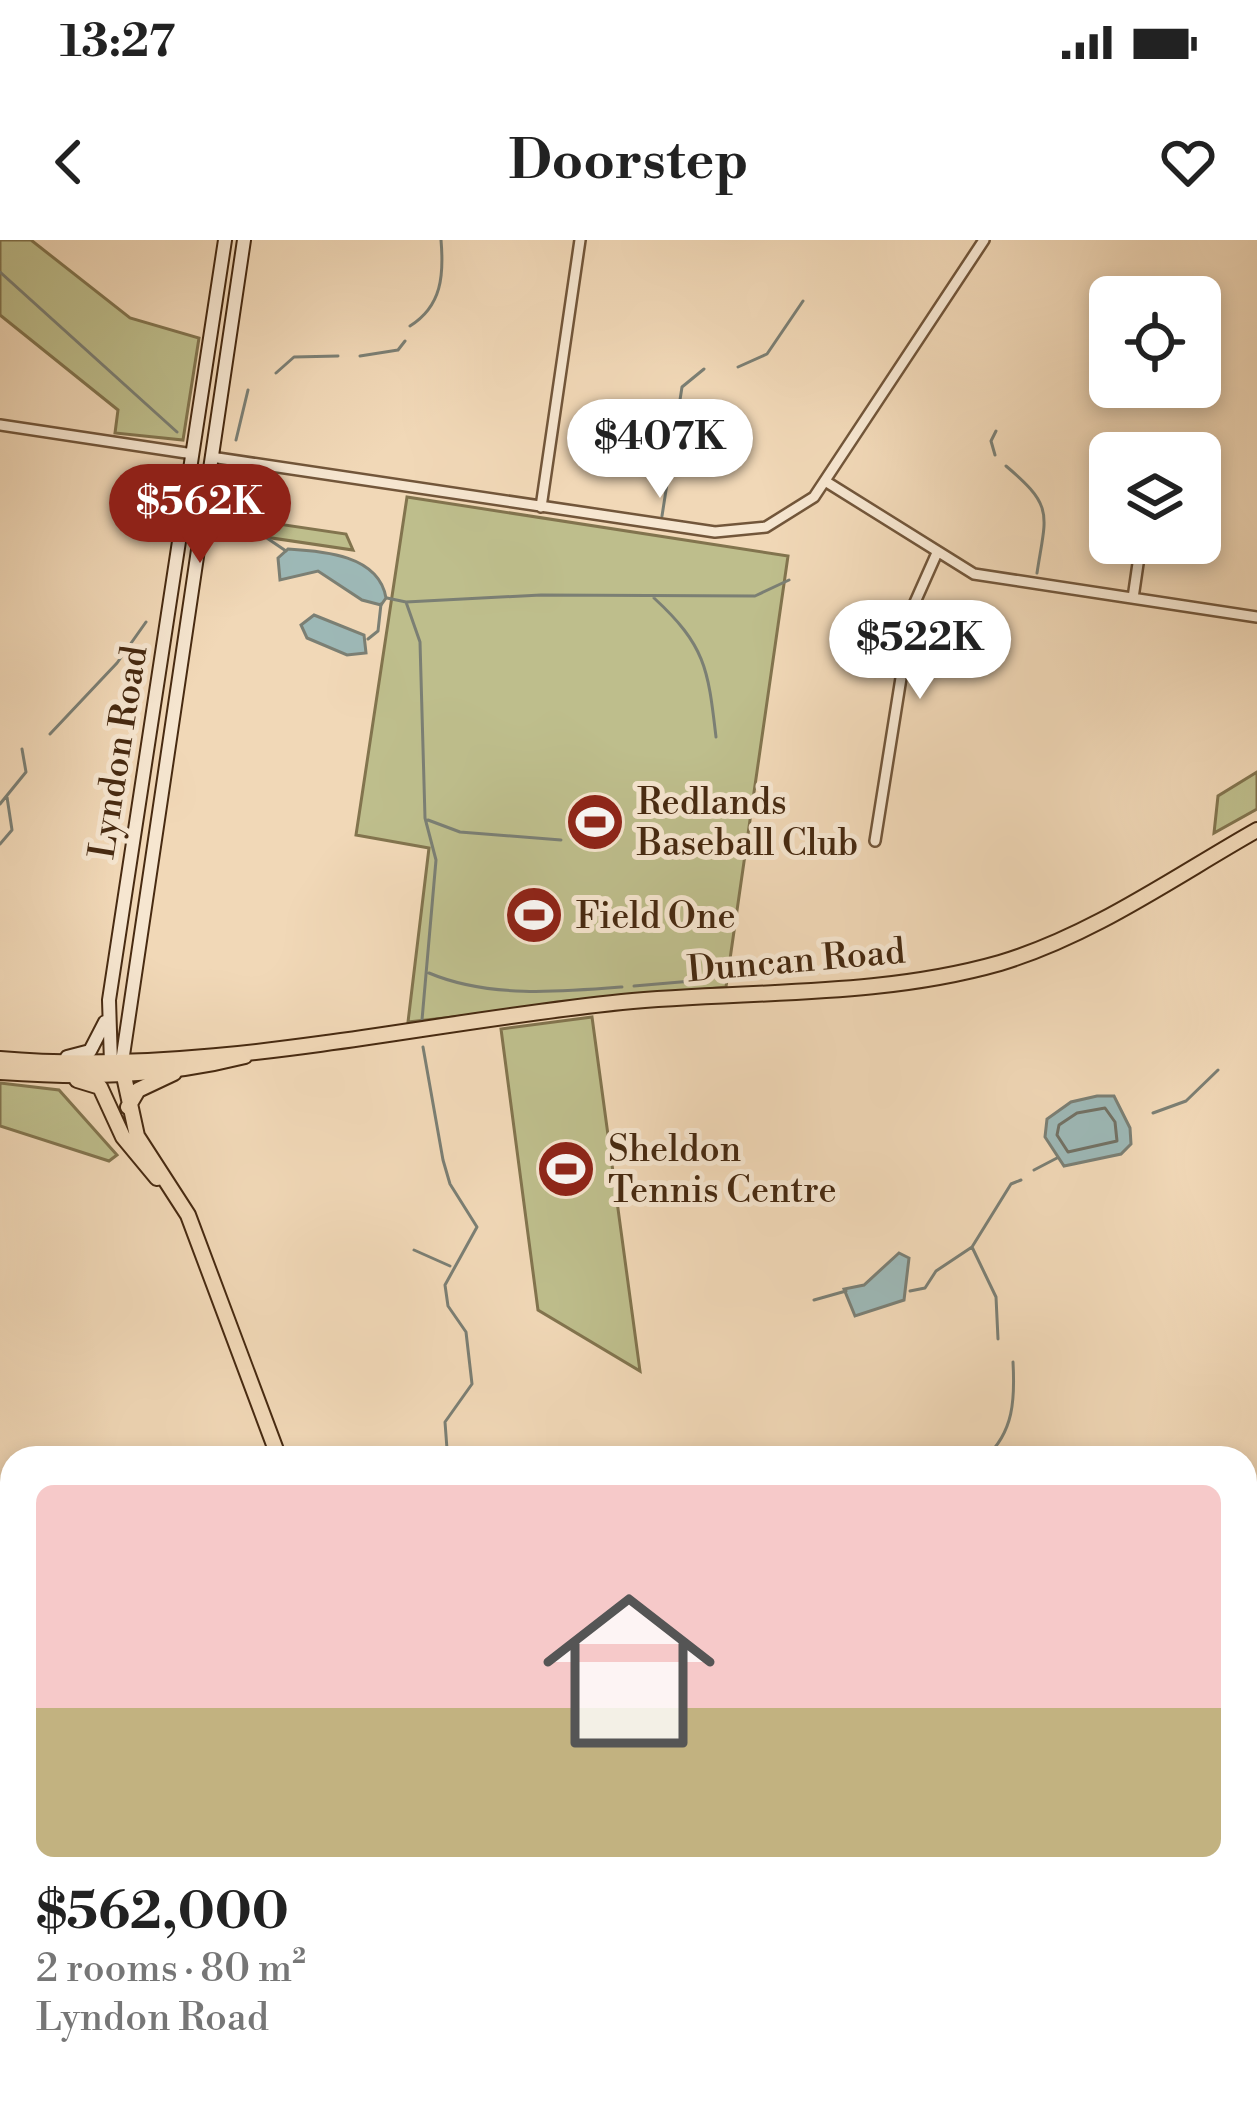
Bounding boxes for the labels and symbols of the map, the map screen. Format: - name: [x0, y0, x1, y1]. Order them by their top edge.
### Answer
- pin: $407K: [576, 399, 744, 501]
- pin: $562K: [116, 464, 284, 566]
- pin: $522K: [836, 600, 1004, 702]
- street label: Lyndon Road: [80, 642, 159, 862]
- place label: Redlands Baseball Club: [636, 781, 858, 867]
- sports icon: Redlands Baseball Club: [564, 791, 626, 853]
- sports icon: Field One: [503, 884, 565, 946]
- place label: Field One: [576, 895, 736, 940]
- street label: Duncan Road: [685, 929, 908, 993]
- place label: Sheldon Tennis Centre: [608, 1128, 837, 1214]
- sports icon: Sheldon Tennis Centre: [535, 1138, 597, 1200]

